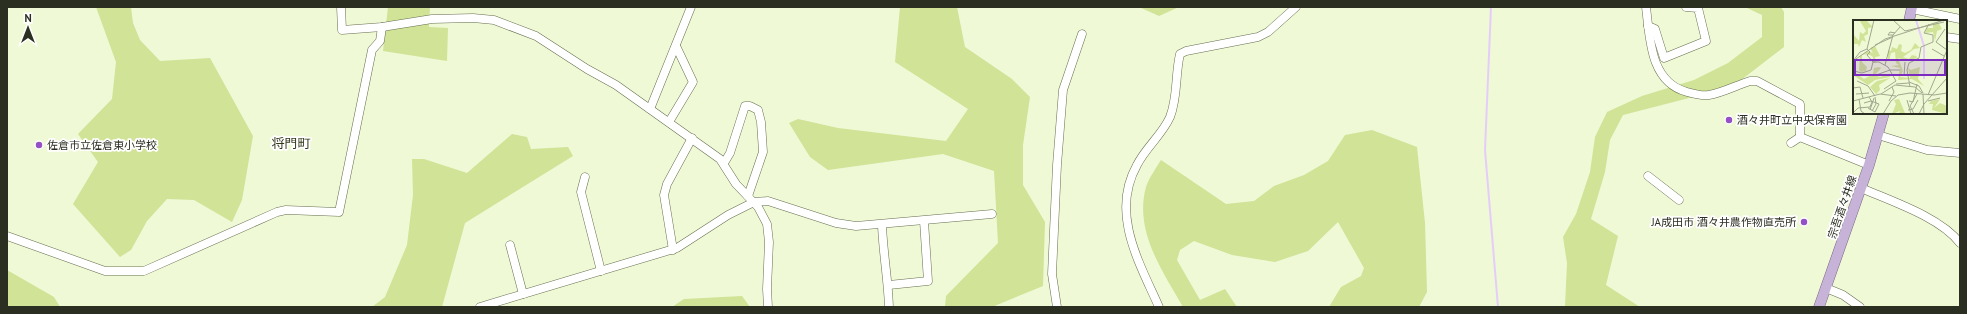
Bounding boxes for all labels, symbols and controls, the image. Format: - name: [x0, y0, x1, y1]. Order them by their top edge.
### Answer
- north arrow: [8, 8, 48, 48]
- text: N: [24, 11, 32, 25]
- inset map: [1853, 20, 1947, 114]
- place label: 酒々井町立中央保育園: [1737, 113, 1847, 127]
- marker: 酒々井町立中央保育園: [1724, 115, 1734, 125]
- district label: 将門町: [271, 135, 311, 152]
- place label: 佐倉市立佐倉東小学校: [47, 138, 157, 152]
- marker: 佐倉市立佐倉東小学校: [34, 140, 44, 150]
- street label: 宗吾酒々井線: [1825, 174, 1859, 240]
- place label: JA成田市 酒々井農作物直売所: [1650, 215, 1797, 229]
- marker: JA成田市 酒々井農作物直売所: [1799, 217, 1809, 227]

